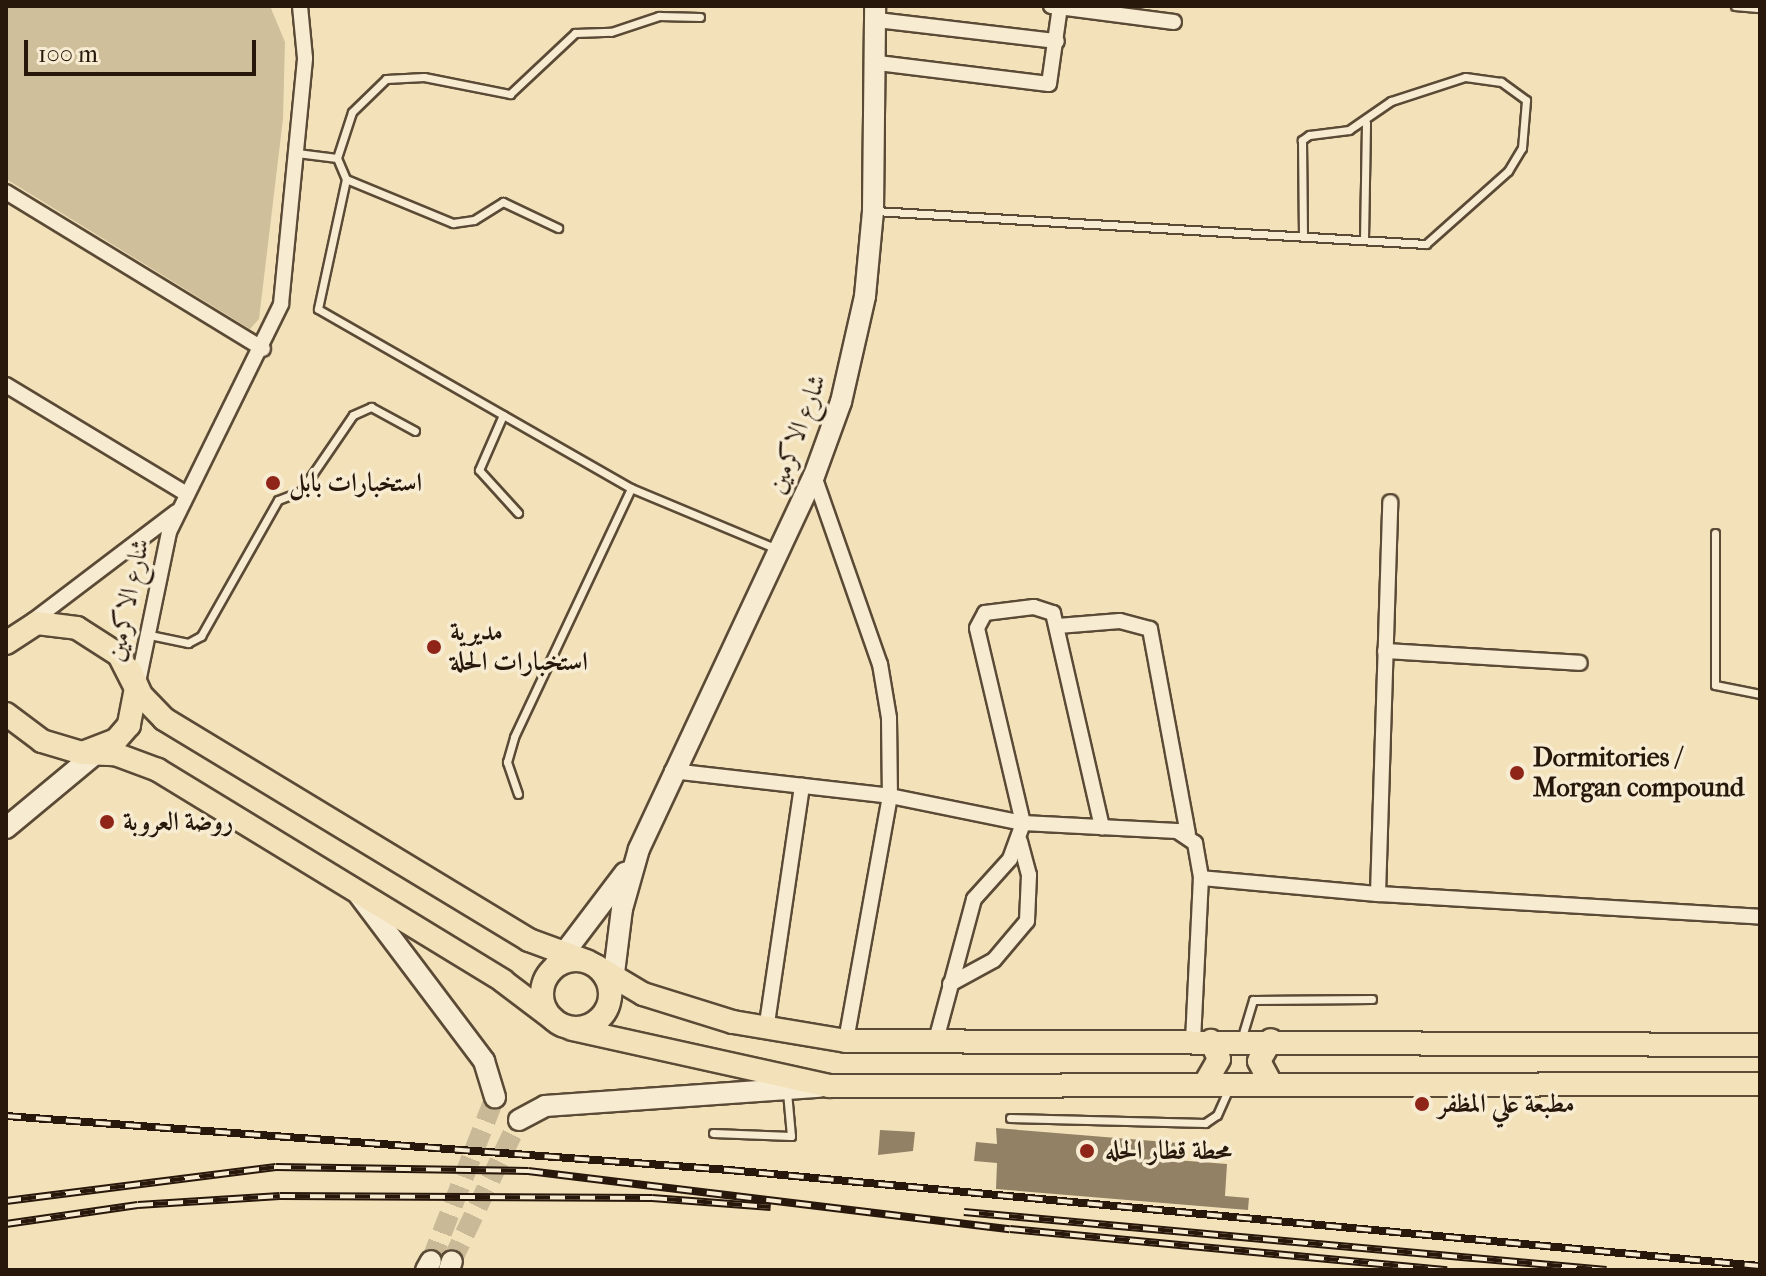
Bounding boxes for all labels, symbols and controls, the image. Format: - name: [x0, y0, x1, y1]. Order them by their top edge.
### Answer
- scale bar: [28, 24, 260, 74]
- text: 100 m: [38, 40, 98, 68]
- street label: شارع الاكرمين: [761, 370, 833, 498]
- place label: استخبارات بابل: [289, 467, 422, 499]
- marker: استخبارات بابل: [264, 474, 282, 492]
- street label: شارع الاكرمين: [100, 536, 156, 664]
- place label: مديرية استخبارات الحلة: [450, 616, 588, 678]
- marker: مديرية استخبارات الحلة: [425, 638, 443, 656]
- place label: Dormitories / Morgan compound: [1533, 742, 1744, 804]
- marker: Dormitories / Morgan compound: [1508, 764, 1526, 782]
- place label: روضة العروبة: [123, 806, 233, 838]
- marker: روضة العروبة: [98, 813, 116, 831]
- place label: مطبعة علي المظفر: [1438, 1088, 1575, 1120]
- marker: مطبعة علي المظفر: [1413, 1095, 1431, 1113]
- place label: محطة قطار الحله: [1105, 1135, 1232, 1167]
- marker: محطة قطار الحله: [1076, 1140, 1098, 1162]

